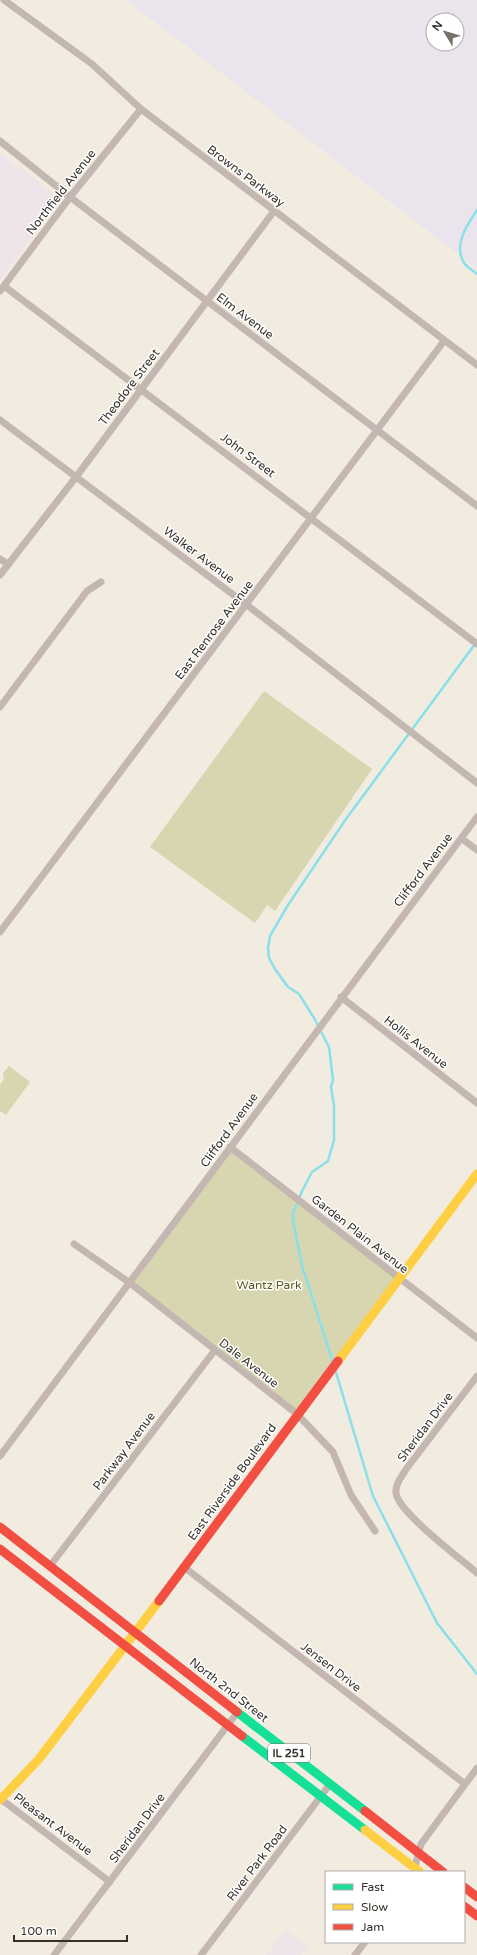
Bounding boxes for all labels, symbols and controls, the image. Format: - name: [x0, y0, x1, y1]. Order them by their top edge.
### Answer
- north arrow: [425, 12, 465, 52]
- text: N: [430, 19, 445, 34]
- street label: Browns Parkway: [204, 142, 288, 210]
- street label: Northfield Avenue: [23, 146, 99, 237]
- street label: Elm Avenue: [214, 290, 276, 342]
- street label: Theodore Street: [96, 346, 163, 428]
- street label: John Street: [218, 430, 278, 480]
- street label: Walker Avenue: [161, 524, 237, 586]
- street label: East Renrose Avenue: [172, 577, 256, 682]
- street label: Clifford Avenue: [391, 830, 455, 910]
- street label: Hollis Avenue: [381, 1013, 451, 1071]
- street label: Clifford Avenue: [197, 1090, 261, 1170]
- street label: Garden Plain Avenue: [309, 1192, 411, 1276]
- park label: Wantz Park: [237, 1278, 302, 1292]
- street label: Dale Avenue: [217, 1335, 282, 1391]
- street label: Sheridan Drive: [394, 1389, 456, 1464]
- street label: Parkway Avenue: [90, 1409, 158, 1493]
- street label: East Riverside Boulevard: [185, 1421, 279, 1543]
- street label: Jensen Drive: [298, 1639, 364, 1695]
- street label: North 2nd Street: [187, 1655, 272, 1725]
- road number: IL 251: [268, 1744, 310, 1762]
- street label: Pleasant Avenue: [11, 1790, 95, 1858]
- street label: Sheridan Drive: [106, 1790, 168, 1865]
- street label: River Park Road: [224, 1822, 290, 1904]
- legend: [325, 1871, 465, 1943]
- text: Fast: [361, 1880, 385, 1894]
- text: Slow: [361, 1900, 388, 1914]
- scale bar: [14, 1917, 127, 1943]
- text: Jam: [361, 1920, 384, 1934]
- text: 100 m: [20, 1924, 57, 1938]

